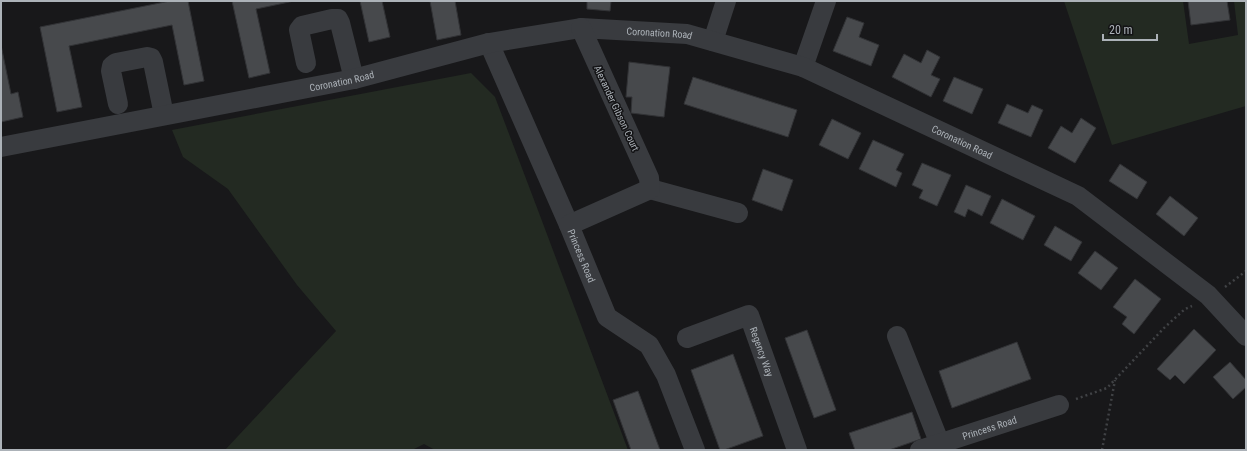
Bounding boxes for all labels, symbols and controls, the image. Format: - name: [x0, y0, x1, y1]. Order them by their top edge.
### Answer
- scale bar: [1103, 16, 1157, 42]
- text: 20 m: [1109, 23, 1133, 37]
- street label: Coronation Road: [626, 26, 694, 41]
- street label: Alexander Gibson Court: [592, 64, 641, 153]
- street label: Coronation Road: [308, 69, 375, 93]
- street label: Coronation Road: [930, 123, 994, 161]
- street label: Princess Road: [565, 228, 597, 284]
- street label: Regency Way: [748, 325, 775, 378]
- street label: Princess Road: [961, 414, 1018, 442]

